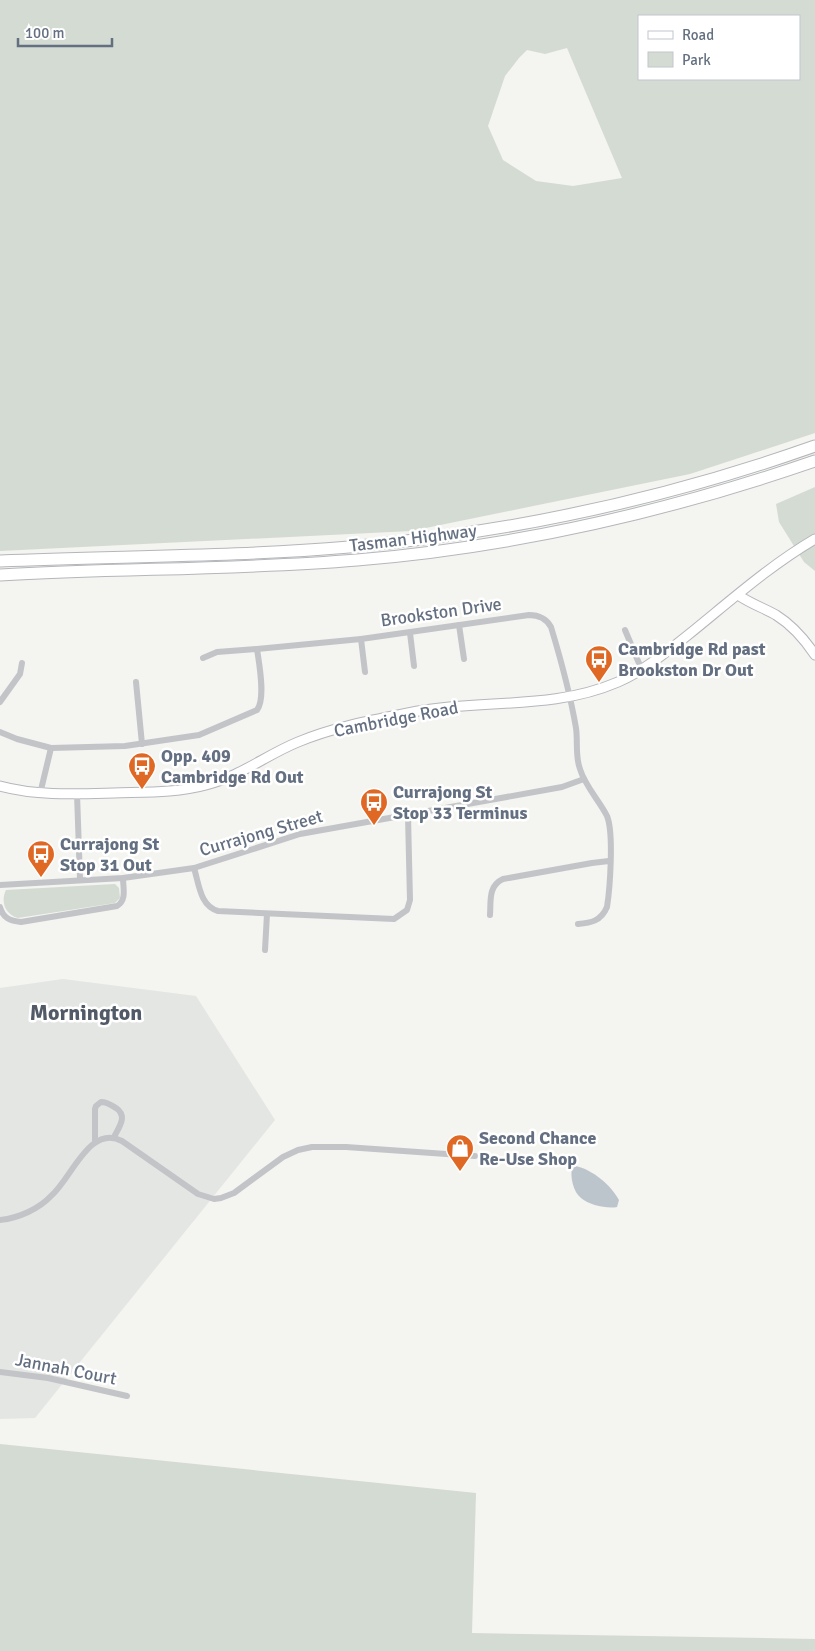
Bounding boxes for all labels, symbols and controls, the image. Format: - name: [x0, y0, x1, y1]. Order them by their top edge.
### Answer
- scale bar: [18, 15, 111, 47]
- legend: [638, 15, 800, 80]
- text: 100 m: [25, 24, 65, 42]
- text: Road: [682, 26, 714, 44]
- text: Park: [682, 51, 711, 69]
- street label: Tasman Highway: [348, 519, 478, 557]
- street label: Brookston Drive: [379, 593, 503, 631]
- place label: Cambridge Rd past Brookston Dr Out: [618, 638, 766, 681]
- bus stop icon: Cambridge Rd past Brookston Dr Out: [584, 644, 614, 683]
- street label: Cambridge Road: [332, 696, 460, 742]
- place label: Opp. 409 Cambridge Rd Out: [161, 745, 304, 788]
- bus stop icon: Opp. 409 Cambridge Rd Out: [127, 751, 157, 790]
- place label: Currajong St Stop 33 Terminus: [393, 781, 527, 824]
- bus stop icon: Currajong St Stop 33 Terminus: [359, 787, 389, 826]
- street label: Currajong Street: [197, 805, 325, 861]
- place label: Currajong St Stop 31 Out: [60, 833, 160, 876]
- bus stop icon: Currajong St Stop 31 Out: [26, 839, 56, 878]
- district label: Mornington: [30, 999, 142, 1026]
- place label: Second Chance Re-Use Shop: [479, 1127, 596, 1170]
- shop icon: Second Chance Re-Use Shop: [445, 1133, 475, 1172]
- street label: Jannah Court: [14, 1348, 118, 1390]

